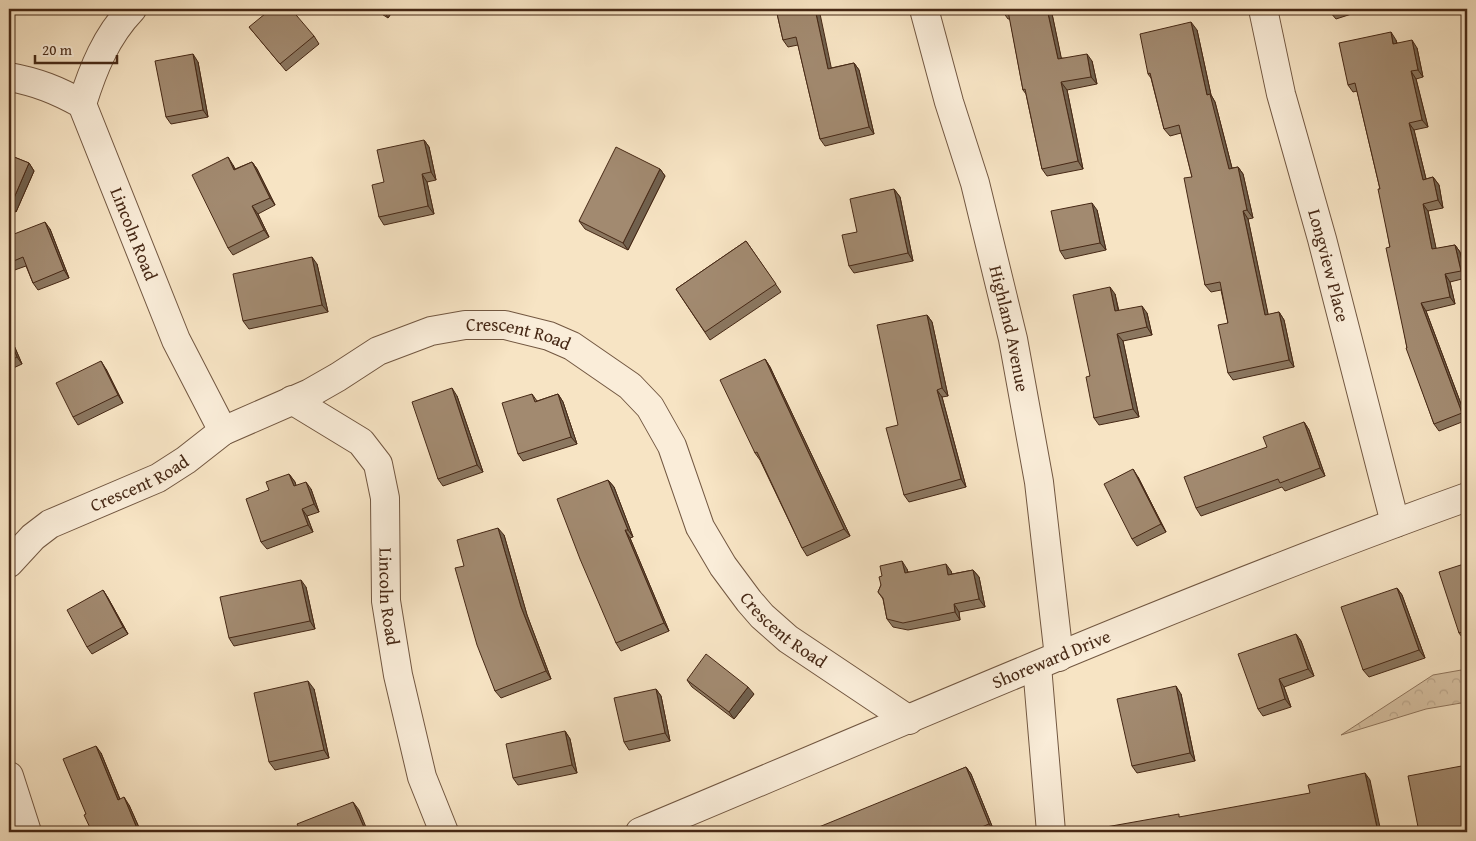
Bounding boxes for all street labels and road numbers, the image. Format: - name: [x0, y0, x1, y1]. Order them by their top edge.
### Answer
- street label: Lincoln Road: [104, 183, 165, 285]
- street label: Longview Place: [1301, 206, 1357, 325]
- street label: Highland Avenue: [983, 263, 1036, 394]
- street label: Crescent Road: [466, 311, 576, 357]
- street label: Crescent Road: [86, 447, 194, 518]
- street label: Lincoln Road: [372, 548, 407, 648]
- street label: Crescent Road: [734, 586, 833, 675]
- street label: Shoreward Drive: [988, 622, 1114, 695]

